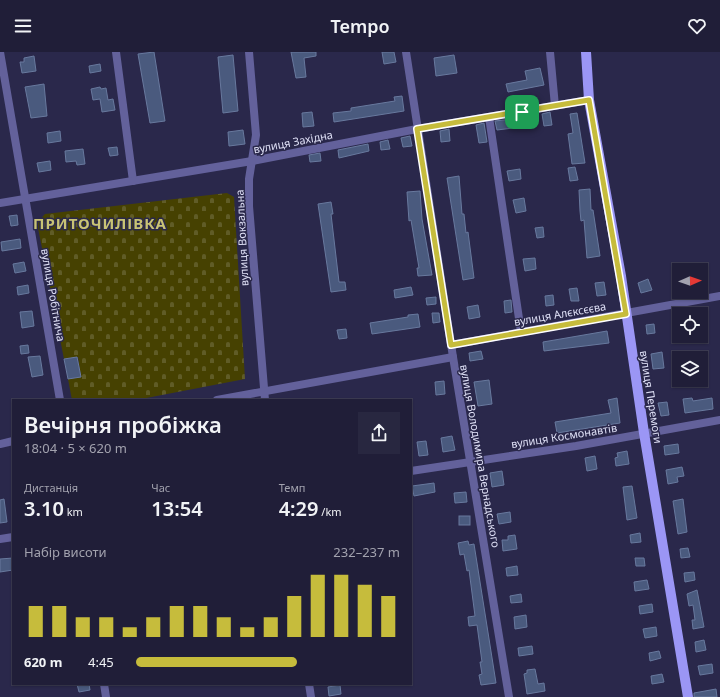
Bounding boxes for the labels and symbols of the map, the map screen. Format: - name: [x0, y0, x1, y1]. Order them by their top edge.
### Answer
- pin: [505, 95, 539, 129]
- street label: вулиця Західна: [252, 126, 334, 157]
- street label: вулиця Вокзальна: [231, 189, 252, 287]
- district label: ПРИТОЧИЛІВКА: [33, 213, 167, 233]
- street label: вулиця Робітнича: [38, 247, 69, 343]
- north arrow: [672, 263, 708, 299]
- street label: вулиця Алєксєєва: [513, 298, 607, 329]
- street label: вулиця Перемоги: [637, 349, 666, 444]
- street label: вулиця Володимира Вернадського: [457, 363, 504, 549]
- street label: вулиця Космонавтів: [510, 420, 618, 451]

